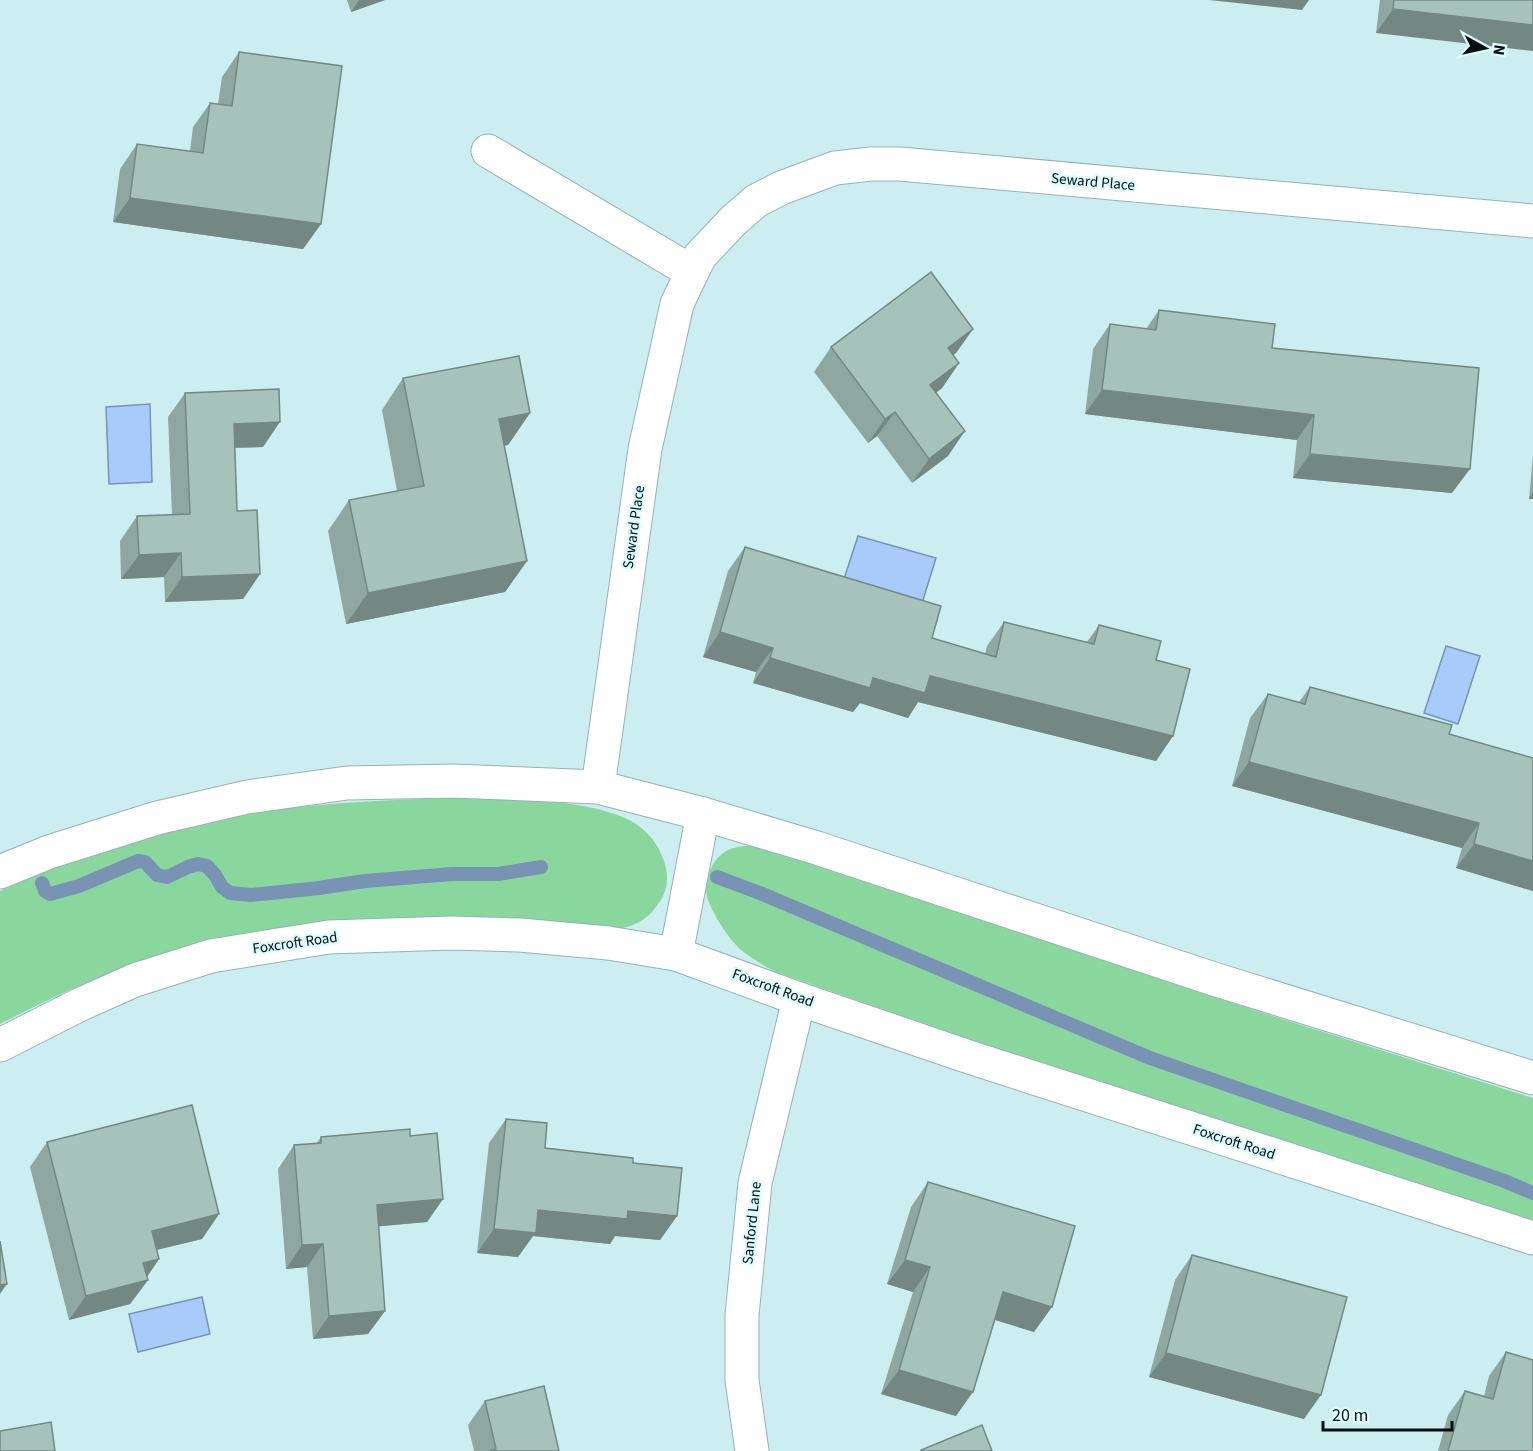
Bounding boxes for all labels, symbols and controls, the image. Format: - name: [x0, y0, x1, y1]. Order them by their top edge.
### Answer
- north arrow: [1455, 18, 1515, 78]
- text: N: [1487, 43, 1510, 57]
- street label: Seward Place: [1050, 168, 1136, 196]
- street label: Seward Place: [618, 484, 650, 570]
- street label: Foxcroft Road: [251, 927, 339, 959]
- street label: Foxcroft Road: [729, 963, 817, 1013]
- street label: Foxcroft Road: [1190, 1119, 1278, 1165]
- street label: Sanford Lane: [737, 1181, 767, 1265]
- scale bar: [1323, 1394, 1452, 1432]
- text: 20 m: [1332, 1403, 1368, 1428]

